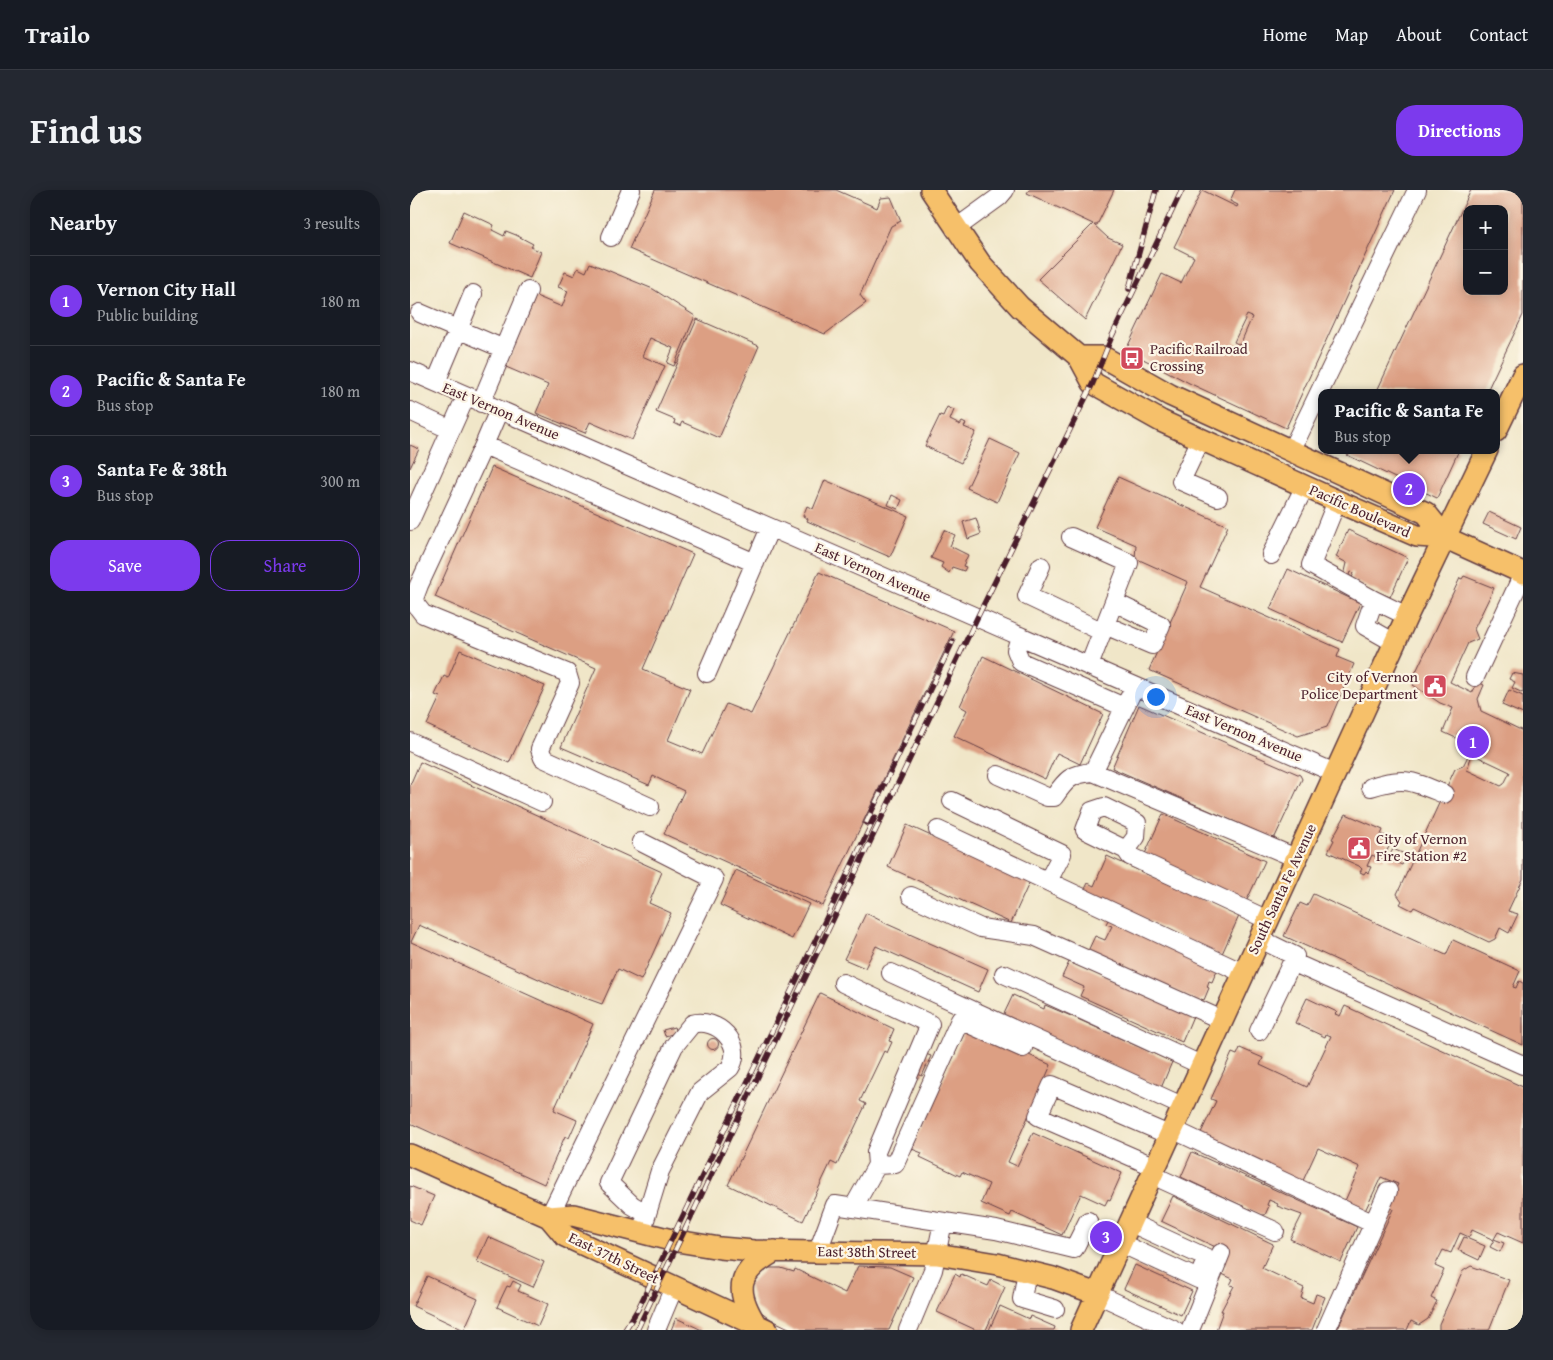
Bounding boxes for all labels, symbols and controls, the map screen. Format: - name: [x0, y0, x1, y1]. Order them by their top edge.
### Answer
- text: Trailo: [25, 17, 90, 52]
- text: Home: [1263, 21, 1307, 48]
- text: Map: [1335, 21, 1368, 48]
- text: About: [1396, 21, 1442, 48]
- text: Contact: [1470, 21, 1528, 48]
- text: Find us: [30, 105, 143, 156]
- button: Directions: [1396, 105, 1523, 156]
- map controls: [1463, 205, 1508, 295]
- button: +: [1463, 205, 1508, 250]
- text: Nearby: [50, 207, 117, 238]
- text: 3 results: [303, 211, 360, 235]
- button: −: [1463, 250, 1508, 295]
- text: Vernon City Hall: [97, 275, 236, 303]
- text: 1: [62, 289, 70, 313]
- text: 180 m: [320, 289, 360, 313]
- text: Public building: [97, 303, 198, 327]
- place label: Pacific Railroad Crossing: [1150, 338, 1248, 376]
- bus stop icon: Pacific Railroad Crossing: [1119, 345, 1145, 371]
- text: Pacific & Santa Fe: [97, 365, 246, 393]
- street label: East Vernon Avenue: [439, 376, 563, 445]
- text: 2: [62, 379, 70, 403]
- text: 180 m: [320, 379, 360, 403]
- popup: [1318, 389, 1500, 454]
- text: Bus stop: [97, 393, 153, 417]
- text: Pacific & Santa Fe: [1335, 396, 1483, 424]
- text: Bus stop: [1335, 424, 1391, 448]
- text: Santa Fe & 38th: [97, 455, 227, 483]
- text: 3: [62, 469, 70, 493]
- text: 300 m: [320, 469, 360, 493]
- pin: 2: [1393, 470, 1425, 508]
- street label: Pacific Boulevard: [1306, 479, 1414, 542]
- text: Bus stop: [97, 483, 153, 507]
- street label: East Vernon Avenue: [812, 536, 935, 607]
- button: Save: [50, 540, 200, 591]
- button: Share: [210, 540, 360, 591]
- place label: City of Vernon Police Department: [1301, 666, 1419, 704]
- public building icon: City of Vernon Police Department: [1422, 673, 1448, 699]
- your location: [1143, 684, 1169, 710]
- street label: East Vernon Avenue: [1182, 698, 1306, 767]
- pin: 1: [1457, 723, 1489, 761]
- street label: South Santa Fe Avenue: [1242, 820, 1321, 957]
- place label: City of Vernon Fire Station #2: [1376, 828, 1467, 866]
- public building icon: City of Vernon Fire Station #2: [1346, 835, 1372, 861]
- pin: 3: [1090, 1218, 1122, 1256]
- street label: East 37th Street: [565, 1226, 664, 1289]
- street label: East 38th Street: [818, 1240, 917, 1263]

